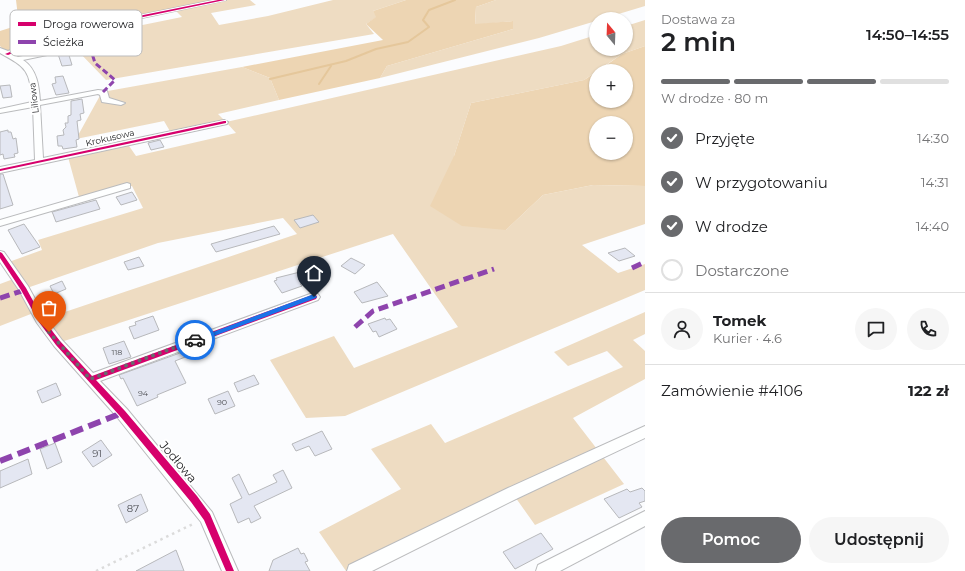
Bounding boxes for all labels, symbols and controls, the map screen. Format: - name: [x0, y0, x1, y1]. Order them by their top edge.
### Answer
- legend: [10, 10, 142, 56]
- text: Dostawa za: [661, 11, 735, 27]
- north arrow: [589, 12, 633, 56]
- map controls: [589, 12, 633, 160]
- text: Droga rowerowa: [43, 17, 134, 31]
- text: 14:50–14:55: [866, 25, 949, 44]
- text: 2 min: [661, 26, 736, 58]
- text: Ścieżka: [43, 35, 84, 49]
- button: +: [589, 64, 633, 108]
- street label: Liliowa: [26, 82, 41, 114]
- text: W drodze · 80 m: [661, 90, 768, 106]
- button: −: [589, 116, 633, 160]
- street label: Krokusowa: [84, 127, 135, 148]
- icon: check: [661, 127, 683, 149]
- text: Przyjęte: [695, 129, 755, 148]
- text: 14:30: [917, 130, 949, 146]
- icon: check: [661, 171, 683, 193]
- text: W przygotowaniu: [695, 173, 828, 192]
- text: 14:31: [921, 174, 949, 190]
- icon: check: [661, 215, 683, 237]
- text: W drodze: [695, 217, 768, 236]
- text: 14:40: [916, 218, 949, 234]
- pin: [297, 256, 331, 297]
- text: Dostarczone: [695, 261, 789, 280]
- icon: home: [303, 262, 325, 284]
- pin: [32, 291, 66, 332]
- icon: bag: [38, 297, 60, 319]
- button: person: [661, 308, 703, 350]
- button: chat: [855, 308, 897, 350]
- button: phone: [907, 308, 949, 350]
- text: Tomek: [713, 311, 766, 330]
- courier: [175, 320, 215, 360]
- icon: car: [184, 329, 206, 351]
- text: Kurier · 4.6: [713, 330, 782, 346]
- house number: 118: [112, 347, 122, 357]
- text: Zamówienie #4106: [661, 381, 803, 400]
- text: 122 zł: [908, 381, 949, 400]
- house number: 94: [138, 388, 149, 398]
- house number: 90: [217, 397, 227, 407]
- street label: Jodłowa: [156, 437, 200, 486]
- house number: 91: [92, 447, 102, 460]
- house number: 87: [127, 502, 139, 515]
- button: Pomoc: [661, 517, 801, 563]
- button: Udostępnij: [809, 517, 949, 563]

